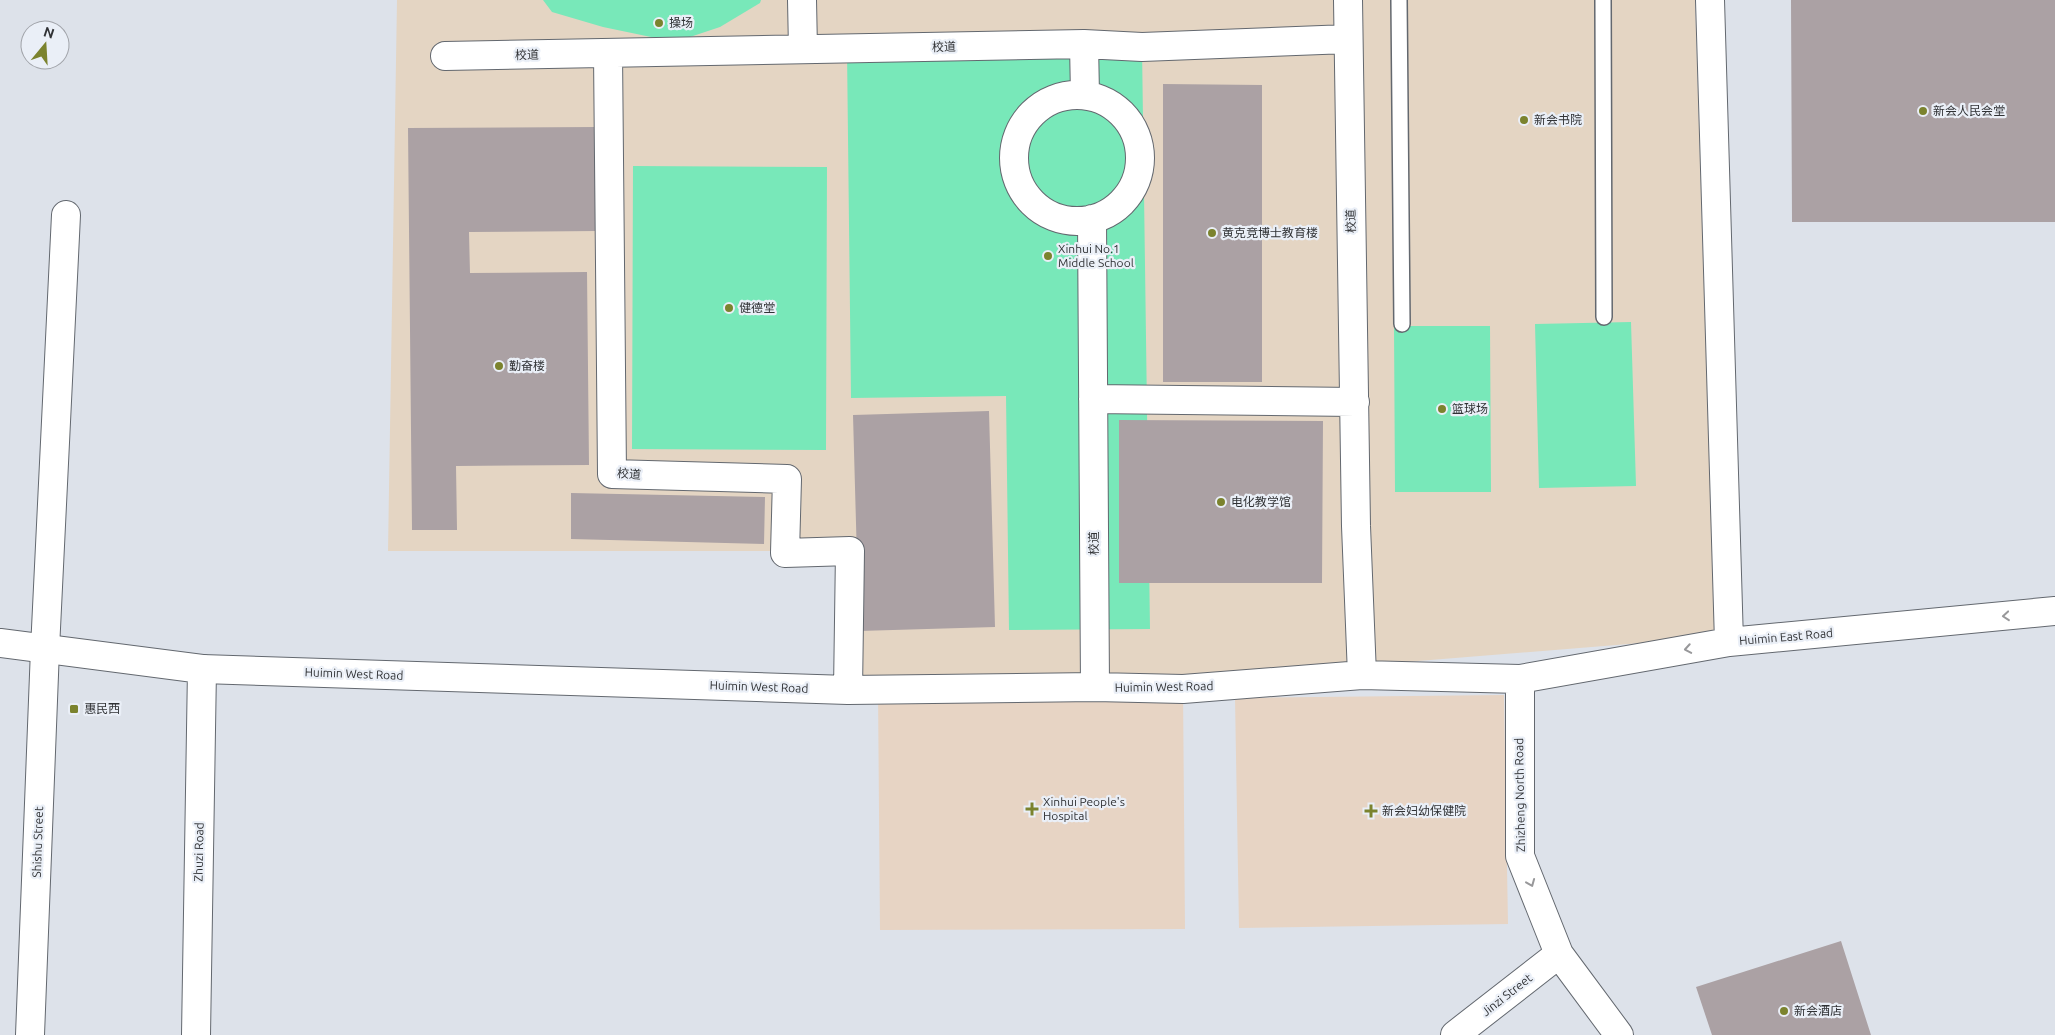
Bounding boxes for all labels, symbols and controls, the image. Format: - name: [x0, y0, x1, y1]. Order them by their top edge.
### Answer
- place label: 操场: [669, 16, 693, 29]
- marker: 操场: [653, 17, 665, 29]
- north arrow: [20, 20, 70, 70]
- text: N: [42, 23, 56, 42]
- street label: 校道: [932, 40, 956, 53]
- street label: 校道: [515, 48, 539, 61]
- place label: 新会人民会堂: [1933, 104, 2005, 117]
- marker: 新会人民会堂: [1917, 105, 1929, 117]
- place label: 新会书院: [1534, 113, 1582, 126]
- marker: 新会书院: [1518, 114, 1530, 126]
- street label: 校道: [1344, 209, 1357, 233]
- place label: 黄克竞博士教育楼: [1222, 226, 1318, 239]
- marker: 黄克竞博士教育楼: [1206, 227, 1218, 239]
- place label: Xinhui No.1 Middle School: [1058, 242, 1134, 269]
- marker: Xinhui No.1 Middle School: [1042, 250, 1054, 262]
- place label: 健德堂: [739, 301, 775, 314]
- marker: 健德堂: [723, 302, 735, 314]
- place label: 勤奋楼: [509, 359, 545, 372]
- marker: 勤奋楼: [493, 360, 505, 372]
- place label: 篮球场: [1452, 402, 1488, 415]
- marker: 篮球场: [1436, 403, 1448, 415]
- street label: 校道: [617, 466, 642, 481]
- place label: 电化教学馆: [1231, 495, 1291, 508]
- marker: 电化教学馆: [1215, 496, 1227, 508]
- street label: 校道: [1087, 531, 1100, 555]
- one-way arrow: [2002, 610, 2010, 621]
- street label: Huimin East Road: [1738, 626, 1833, 647]
- one-way arrow: [1684, 644, 1693, 654]
- street label: Huimin West Road: [304, 665, 404, 682]
- street label: Huimin West Road: [709, 678, 809, 695]
- street label: Huimin West Road: [1114, 679, 1214, 694]
- place label: 惠民西: [84, 702, 120, 715]
- marker: 惠民西: [68, 703, 80, 715]
- street label: Zhizheng North Road: [1512, 738, 1527, 852]
- place label: Xinhui People's Hospital: [1043, 795, 1125, 822]
- marker: Xinhui People's Hospital: [1025, 802, 1039, 816]
- marker: 新会妇幼保健院: [1364, 804, 1378, 818]
- place label: 新会妇幼保健院: [1382, 804, 1466, 817]
- street label: Shishu Street: [30, 806, 45, 878]
- street label: Zhuzi Road: [191, 822, 206, 882]
- one-way arrow: [1525, 878, 1535, 887]
- street label: Jinzi Street: [1479, 971, 1535, 1018]
- place label: 新会酒店: [1794, 1004, 1842, 1017]
- marker: 新会酒店: [1778, 1005, 1790, 1017]

